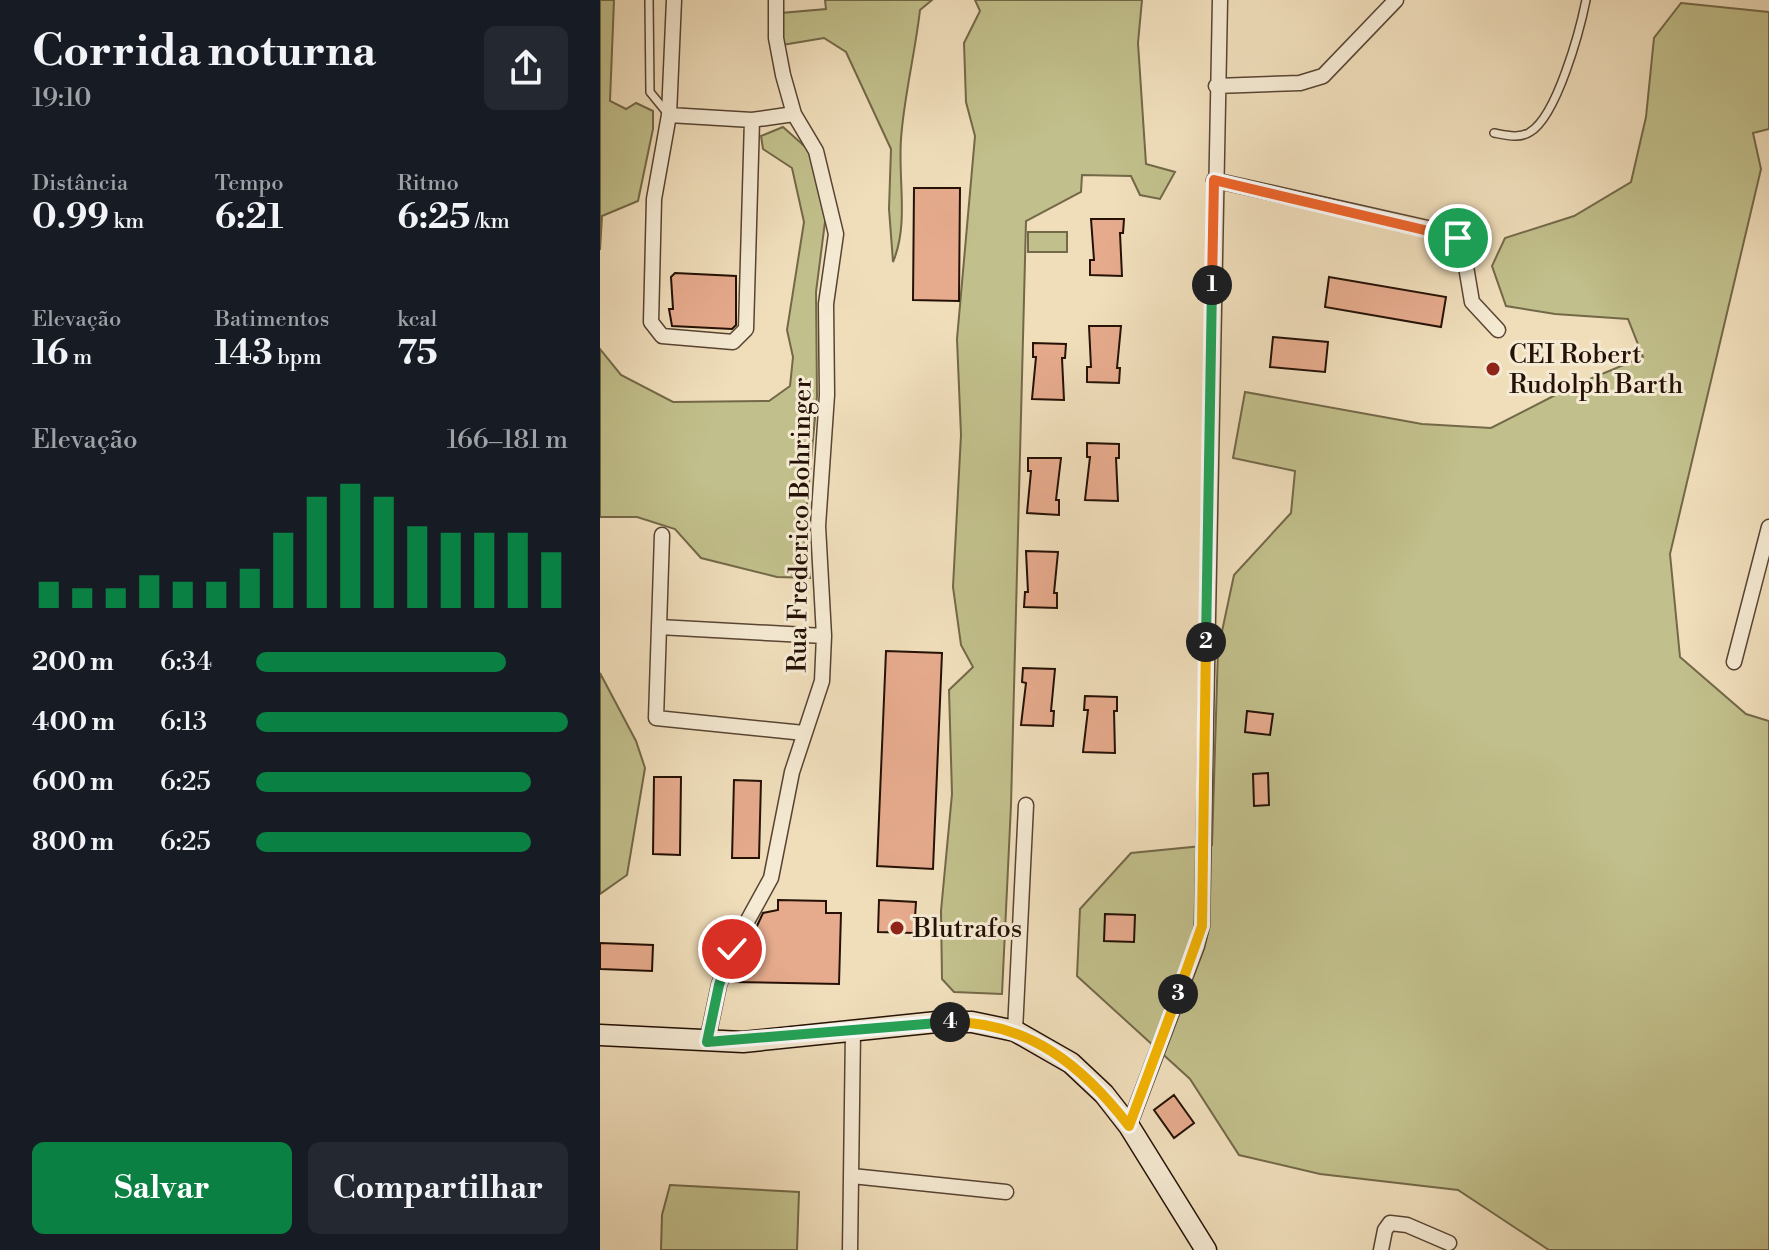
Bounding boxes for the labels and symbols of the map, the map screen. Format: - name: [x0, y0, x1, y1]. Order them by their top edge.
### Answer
- pin: [1424, 204, 1492, 272]
- pin: 1: [1192, 265, 1232, 305]
- place label: CEI Robert Rudolph Barth: [1509, 339, 1683, 401]
- marker: CEI Robert Rudolph Barth: [1484, 360, 1502, 378]
- street label: Rua Frederico Bohringer: [781, 377, 819, 673]
- pin: 2: [1186, 622, 1226, 662]
- place label: Blutrafos: [912, 913, 1022, 945]
- pin: [698, 915, 766, 983]
- marker: Blutrafos: [888, 919, 906, 937]
- pin: 3: [1158, 974, 1198, 1014]
- pin: 4: [930, 1002, 970, 1042]

